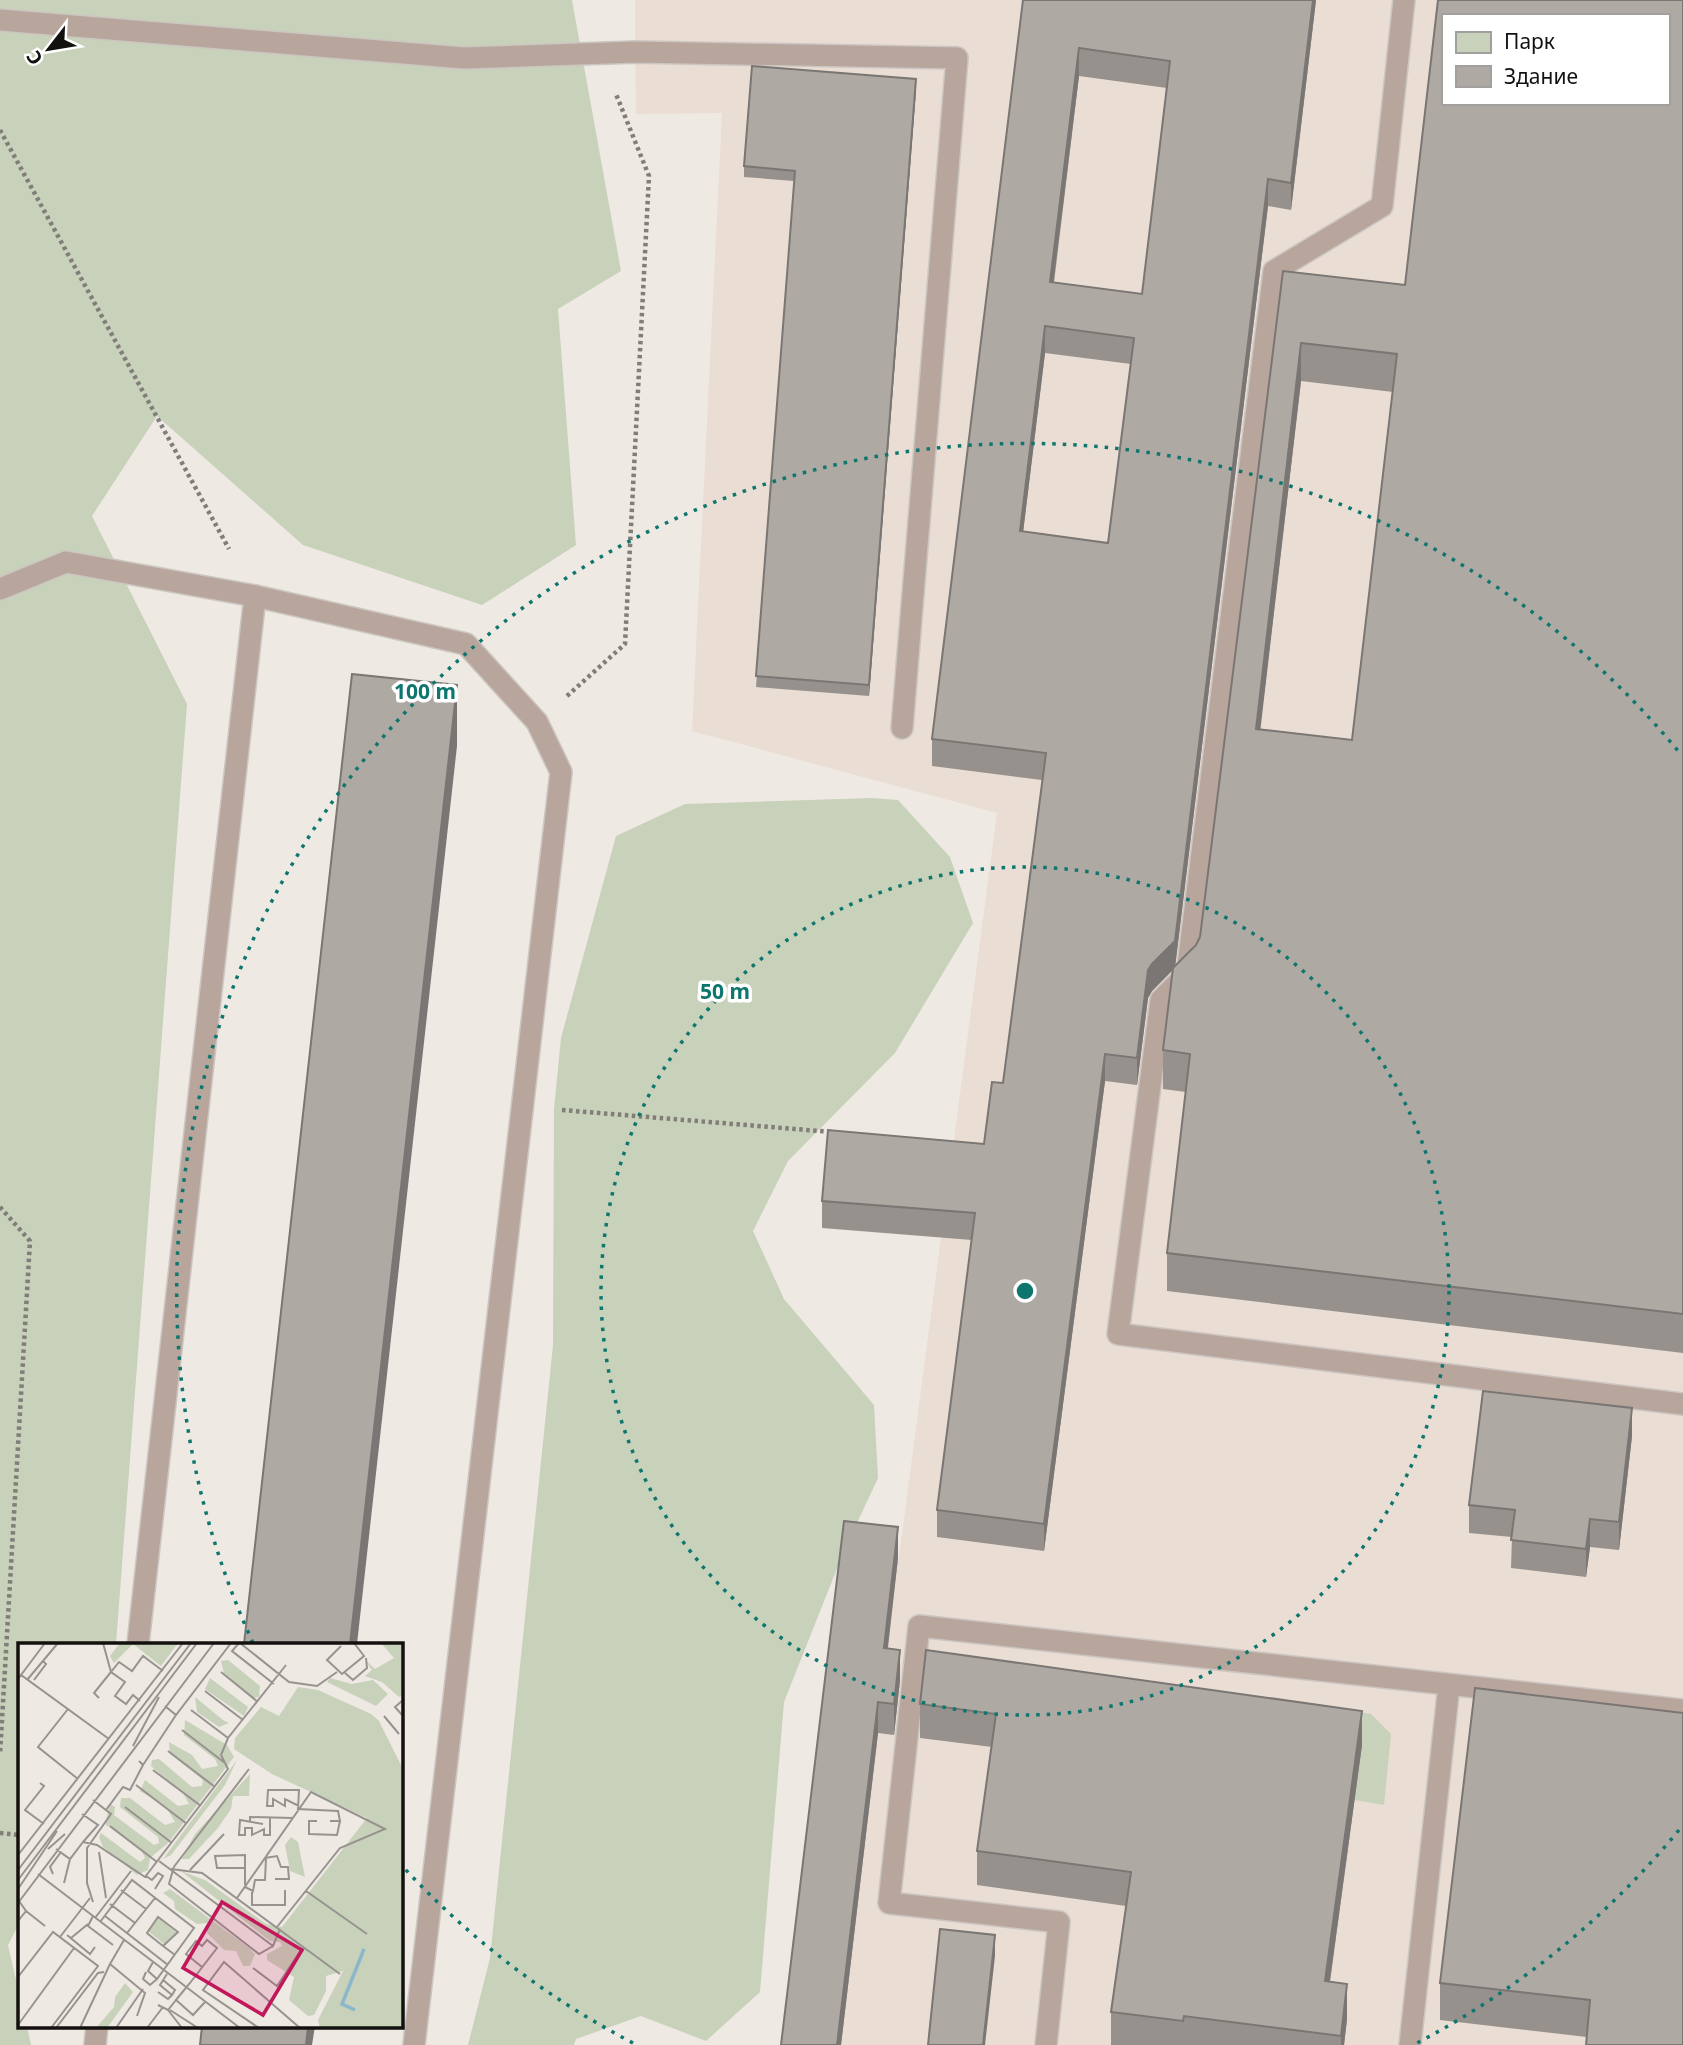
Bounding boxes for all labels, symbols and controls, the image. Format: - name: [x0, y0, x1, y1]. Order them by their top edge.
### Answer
- north arrow: [14, 14, 84, 84]
- legend: [1442, 14, 1669, 105]
- text: Парк: [1504, 27, 1555, 55]
- text: С: [20, 46, 49, 70]
- text: Здание: [1504, 62, 1578, 90]
- text: 100 m: [394, 677, 456, 705]
- text: 50 m: [700, 977, 750, 1005]
- centre of rings: [1013, 1279, 1037, 1303]
- inset map: [18, 1643, 402, 2028]

